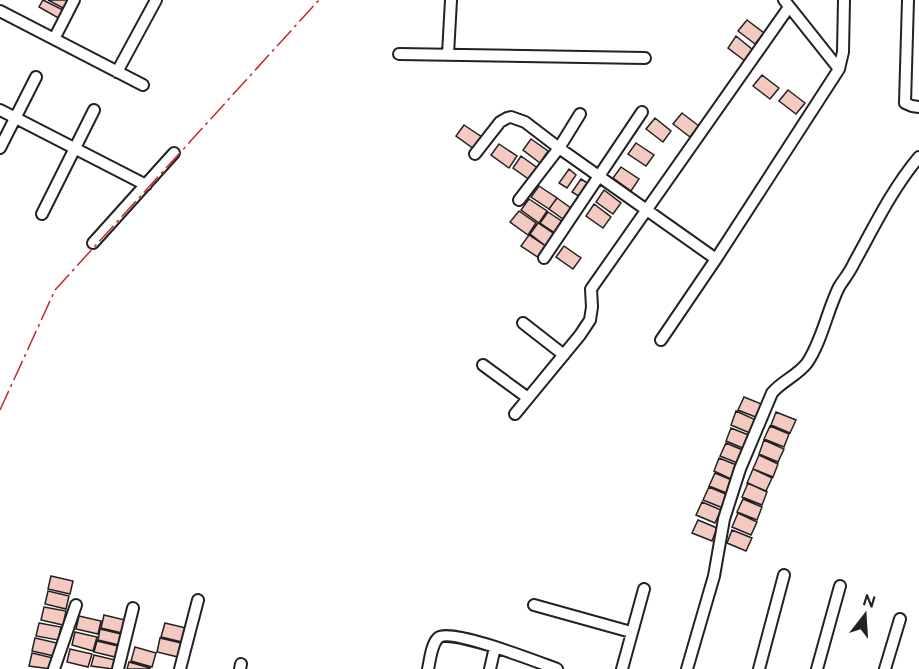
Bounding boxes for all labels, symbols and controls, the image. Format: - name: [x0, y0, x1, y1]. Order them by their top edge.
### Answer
- north arrow: [835, 585, 895, 645]
- text: N: [861, 590, 878, 612]

